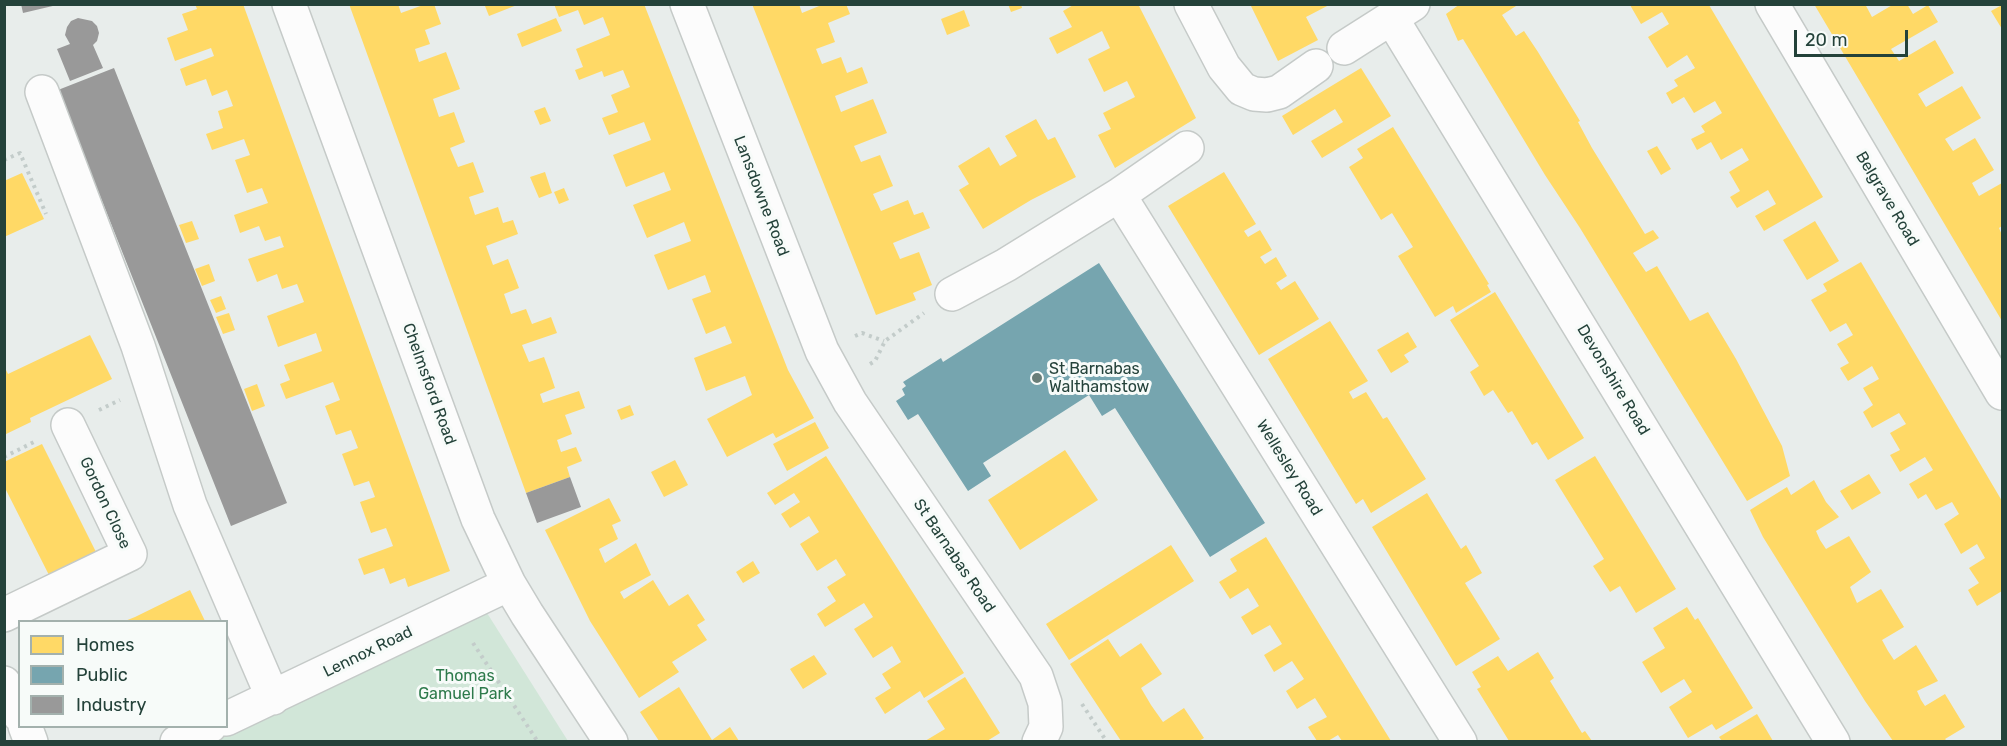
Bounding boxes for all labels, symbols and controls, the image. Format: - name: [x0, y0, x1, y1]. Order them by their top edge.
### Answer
- scale bar: [1797, 18, 1911, 56]
- text: 20 m: [1805, 29, 1847, 51]
- street label: Lansdowne Road: [729, 133, 793, 259]
- street label: Belgrave Road: [1851, 148, 1923, 250]
- street label: Chelmsford Road: [398, 321, 460, 447]
- street label: Devonshire Road: [1572, 321, 1654, 439]
- place label: St Barnabas Walthamstow: [1049, 359, 1149, 397]
- marker: St Barnabas Walthamstow: [1030, 371, 1044, 385]
- street label: Wellesley Road: [1252, 416, 1326, 520]
- street label: Gordon Close: [75, 454, 135, 552]
- street label: St Barnabas Road: [909, 496, 999, 616]
- legend: [18, 620, 228, 728]
- street label: Lennox Road: [320, 622, 416, 682]
- text: Homes: [76, 634, 134, 656]
- text: Public: [76, 664, 128, 686]
- park label: Thomas Gamuel Park: [418, 666, 512, 704]
- text: Industry: [76, 694, 146, 716]

